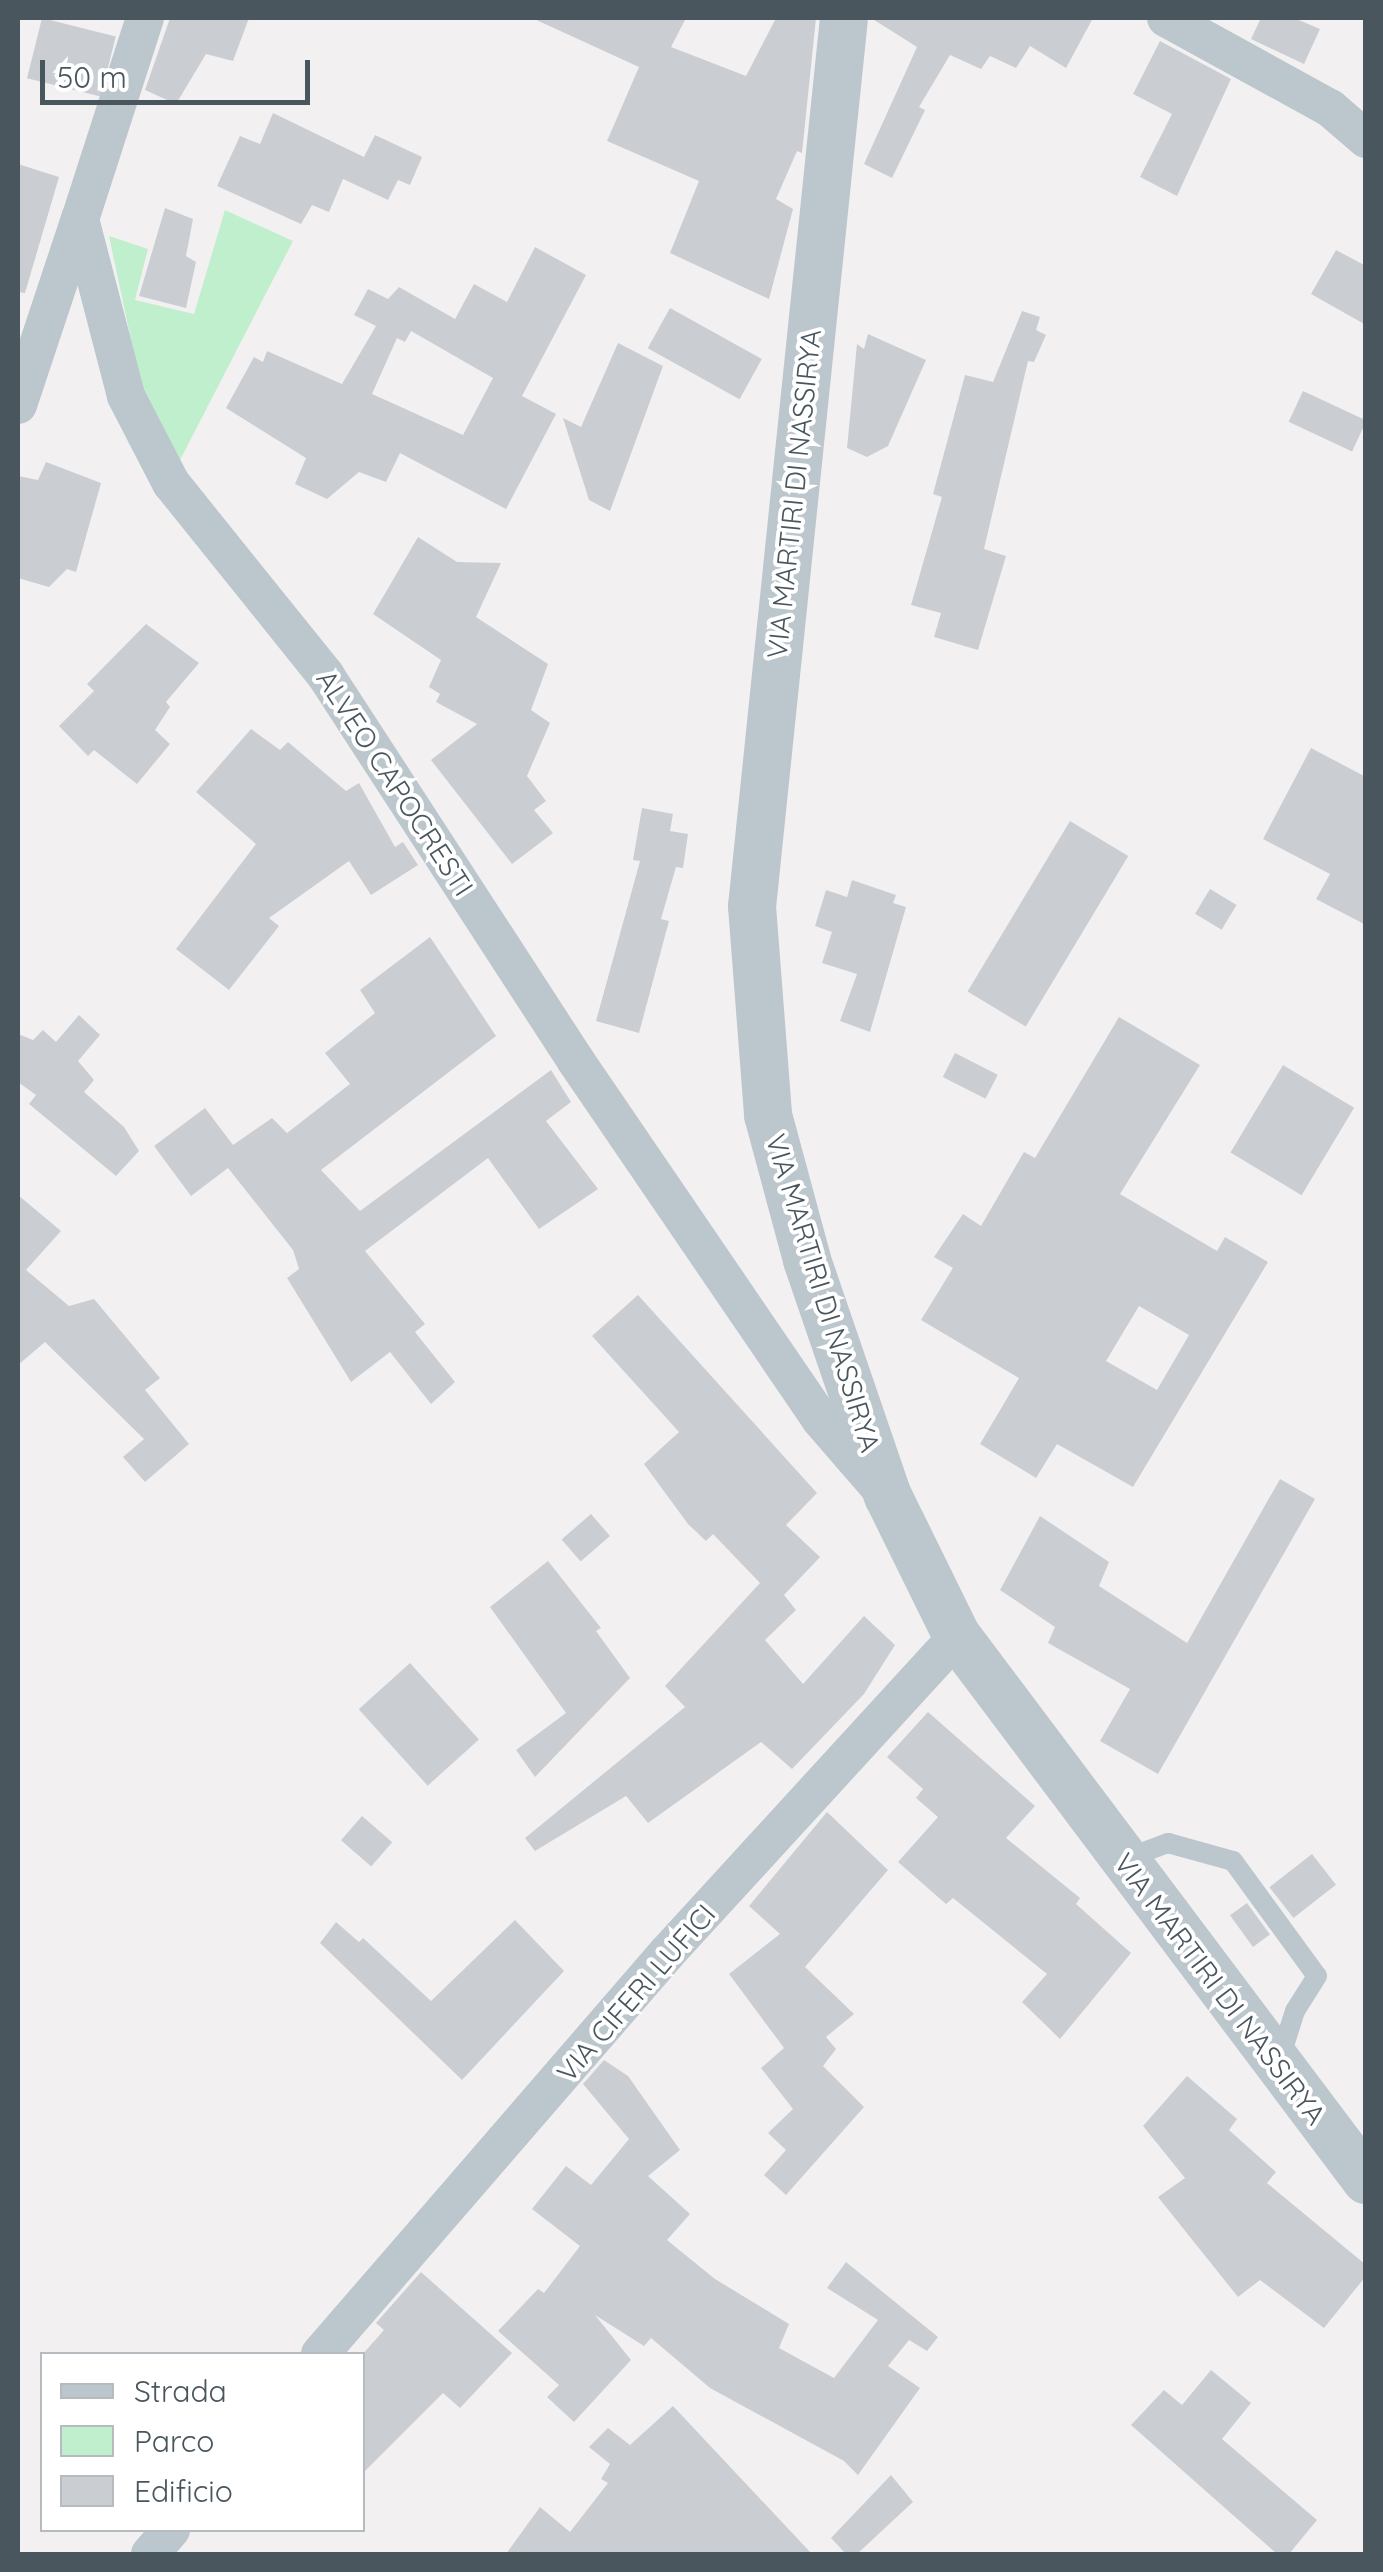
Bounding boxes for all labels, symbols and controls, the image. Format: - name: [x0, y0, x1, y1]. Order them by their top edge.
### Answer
- scale bar: [45, 40, 315, 102]
- text: 50 m: [57, 58, 127, 96]
- street label: VIA MARTIRI DI NASSIRYA: [760, 328, 828, 660]
- street label: ALVEO CAPOCRESTI: [309, 664, 481, 902]
- street label: VIA MARTIRI DI NASSIRYA: [759, 1130, 887, 1456]
- street label: VIA MARTIRI DI NASSIRYA: [1107, 1847, 1333, 2131]
- street label: VIA CIFERI LUFICI: [550, 1897, 722, 2089]
- legend: [40, 2352, 365, 2532]
- text: Strada: [134, 2372, 227, 2410]
- text: Parco: [134, 2422, 214, 2460]
- text: Edificio: [134, 2472, 233, 2510]

